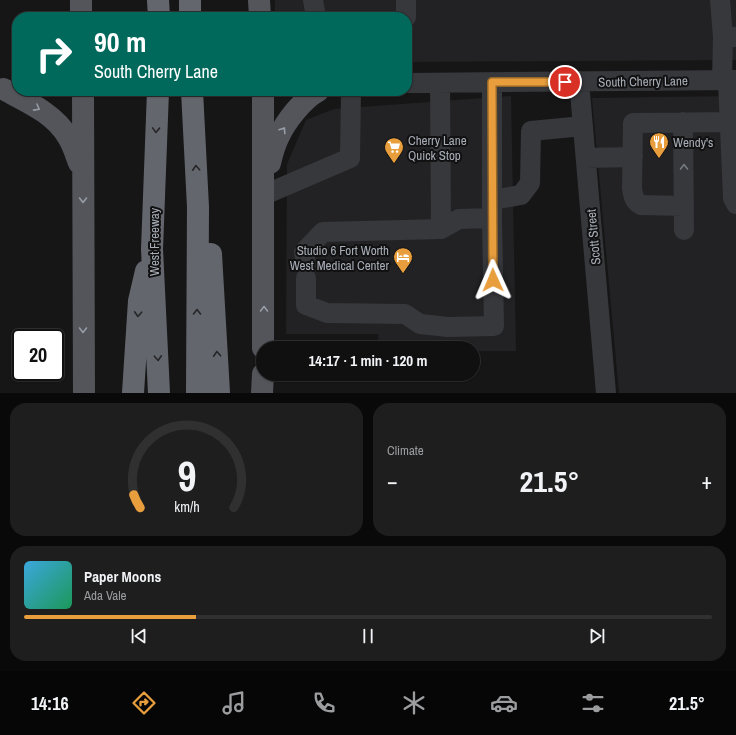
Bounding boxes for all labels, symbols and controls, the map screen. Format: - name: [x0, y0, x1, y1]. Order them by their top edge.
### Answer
- text: 90 m: [94, 23, 146, 61]
- icon: right: [28, 28, 80, 80]
- text: South Cherry Lane: [94, 59, 218, 84]
- pin: [548, 65, 582, 99]
- icon: arrive: [554, 71, 576, 93]
- street label: South Cherry Lane: [598, 72, 688, 91]
- one-way arrow: [33, 103, 40, 110]
- one-way arrow: [152, 127, 161, 133]
- one-way arrow: [278, 127, 285, 134]
- restaurant icon: Wendy's: [648, 131, 670, 159]
- place label: Cherry Lane Quick Stop: [408, 132, 467, 164]
- place label: Wendy's: [673, 134, 713, 151]
- supermarket icon: Cherry Lane Quick Stop: [383, 136, 405, 164]
- one-way arrow: [680, 164, 688, 170]
- one-way arrow: [191, 165, 200, 171]
- one-way arrow: [79, 197, 87, 203]
- street label: West Freeway: [146, 207, 163, 276]
- street label: Scott Street: [583, 208, 604, 265]
- place label: Studio 6 Fort Worth West Medical Center: [290, 242, 389, 274]
- hotel icon: Studio 6 Fort Worth West Medical Center: [392, 246, 414, 274]
- position arrow: [472, 259, 514, 301]
- one-way arrow: [259, 306, 268, 312]
- one-way arrow: [193, 309, 201, 315]
- one-way arrow: [134, 311, 142, 317]
- one-way arrow: [79, 327, 87, 333]
- speed limit sign: 20: [12, 329, 64, 381]
- text: 14:17 · 1 min · 120 m: [309, 350, 427, 371]
- one-way arrow: [212, 351, 221, 357]
- one-way arrow: [153, 355, 162, 361]
- text: Climate: [387, 442, 424, 459]
- text: 9: [177, 447, 196, 503]
- text: 21.5°: [520, 461, 579, 501]
- text: −: [387, 466, 398, 496]
- text: +: [701, 466, 712, 496]
- text: km/h: [174, 496, 199, 515]
- text: Paper Moons: [84, 566, 161, 587]
- text: Ada Vale: [84, 587, 126, 604]
- icon: previous: [128, 625, 150, 647]
- icon: pause: [357, 625, 379, 647]
- icon: next: [586, 625, 608, 647]
- icon: directions: [130, 689, 158, 717]
- icon: music: [220, 689, 248, 717]
- icon: phone: [310, 689, 338, 717]
- icon: climate: [400, 689, 428, 717]
- icon: car: [490, 689, 518, 717]
- icon: filters: [579, 689, 607, 717]
- text: 14:16: [31, 691, 69, 716]
- text: 21.5°: [669, 691, 705, 716]

